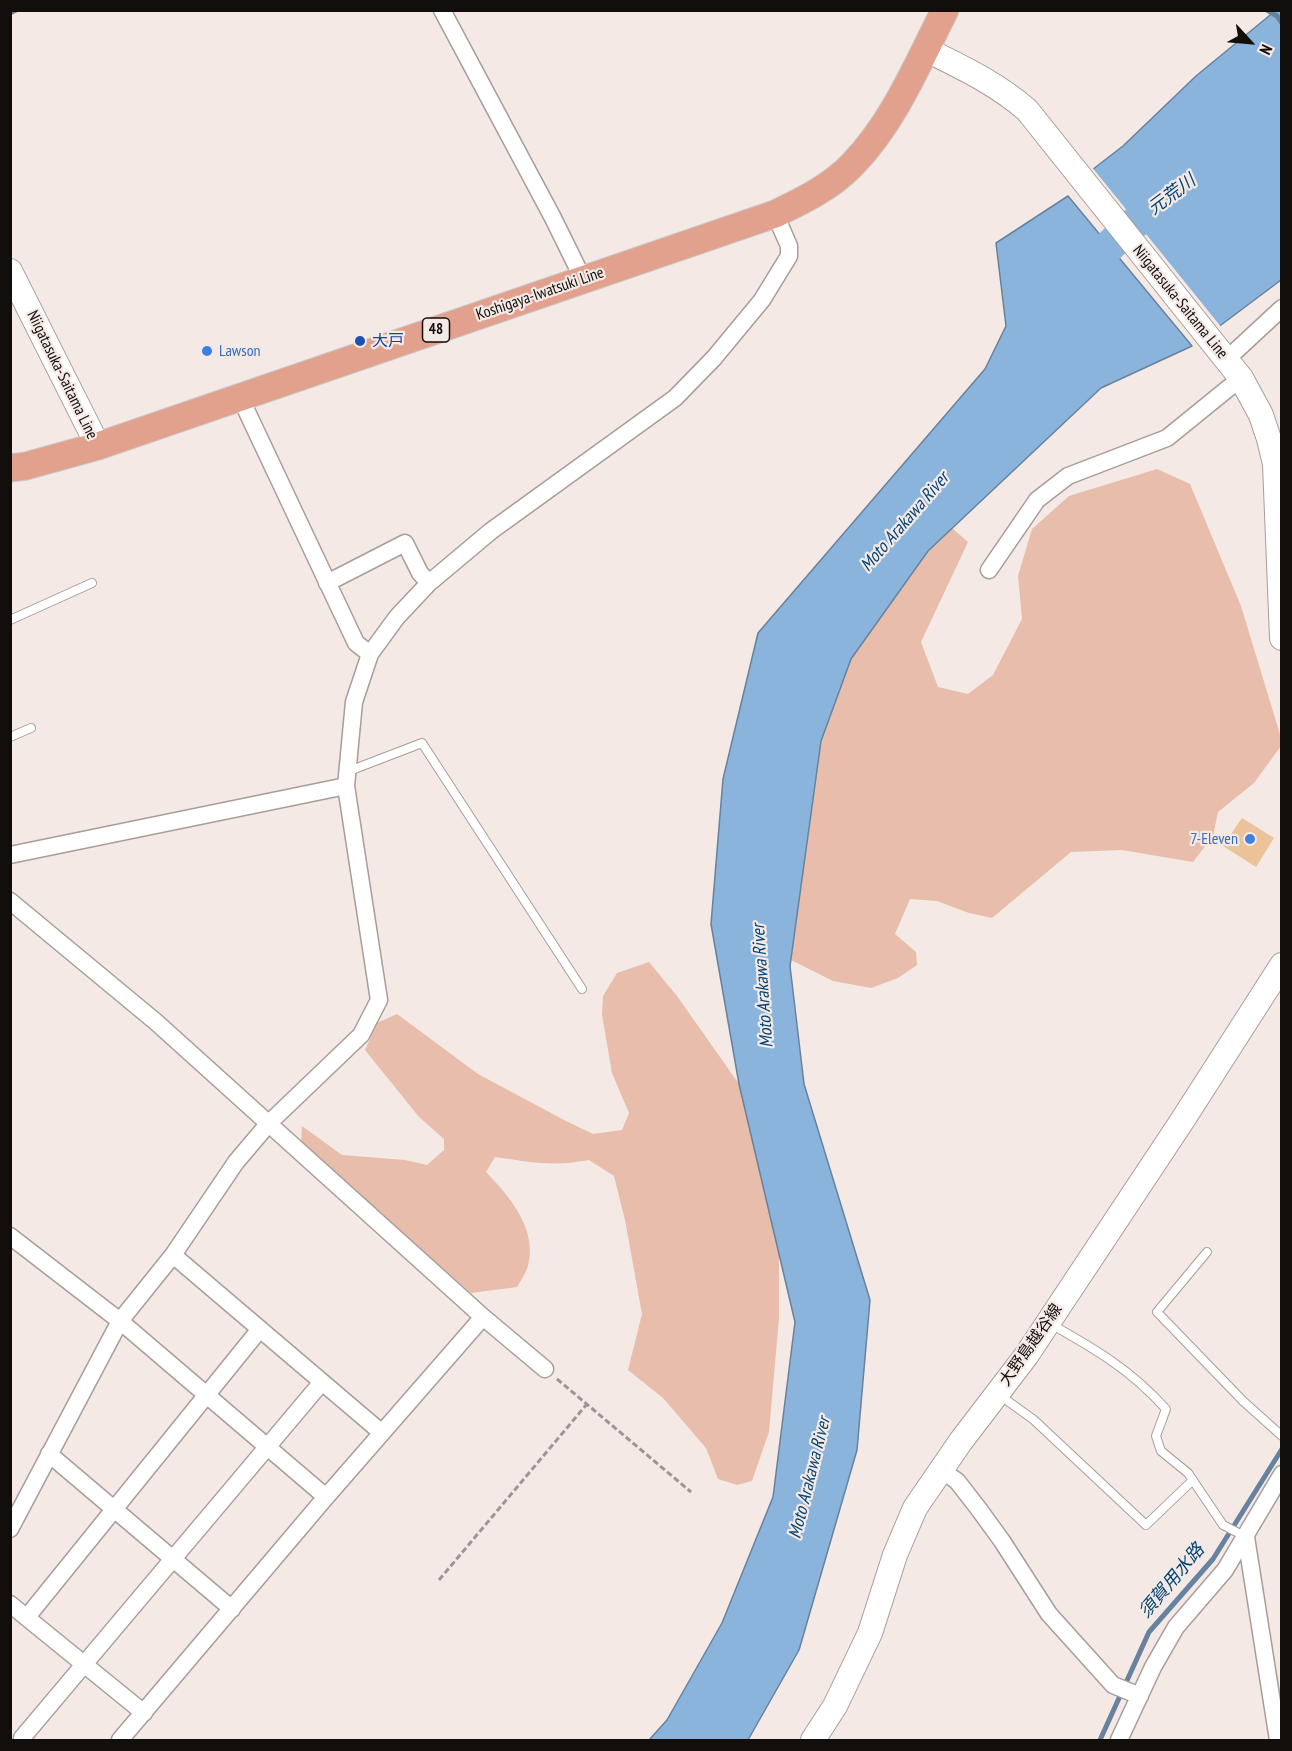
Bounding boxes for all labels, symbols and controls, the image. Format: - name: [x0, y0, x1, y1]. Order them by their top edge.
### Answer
- north arrow: [1220, 12, 1280, 72]
- text: N: [1255, 42, 1277, 58]
- water label: 元荒川: [1144, 170, 1200, 220]
- street label: Niigatasuka-Saitama Line: [1128, 241, 1232, 363]
- street label: Koshigaya-Iwatsuki Line: [474, 263, 606, 325]
- street label: Niigatasuka-Saitama Line: [23, 308, 101, 442]
- road number: 48: [422, 318, 450, 342]
- place label: 大戸: [372, 331, 404, 351]
- marker: 大戸: [353, 334, 367, 348]
- place label: Lawson: [219, 341, 261, 361]
- marker: Lawson: [200, 344, 214, 358]
- water label: Moto Arakawa River: [856, 468, 954, 576]
- place label: 7-Eleven: [1190, 829, 1238, 849]
- marker: 7-Eleven: [1243, 832, 1257, 846]
- water label: Moto Arakawa River: [748, 923, 778, 1049]
- street label: 大野島越谷線: [996, 1300, 1066, 1390]
- water label: Moto Arakawa River: [785, 1415, 835, 1541]
- water label: 須賀用水路: [1135, 1540, 1209, 1622]

